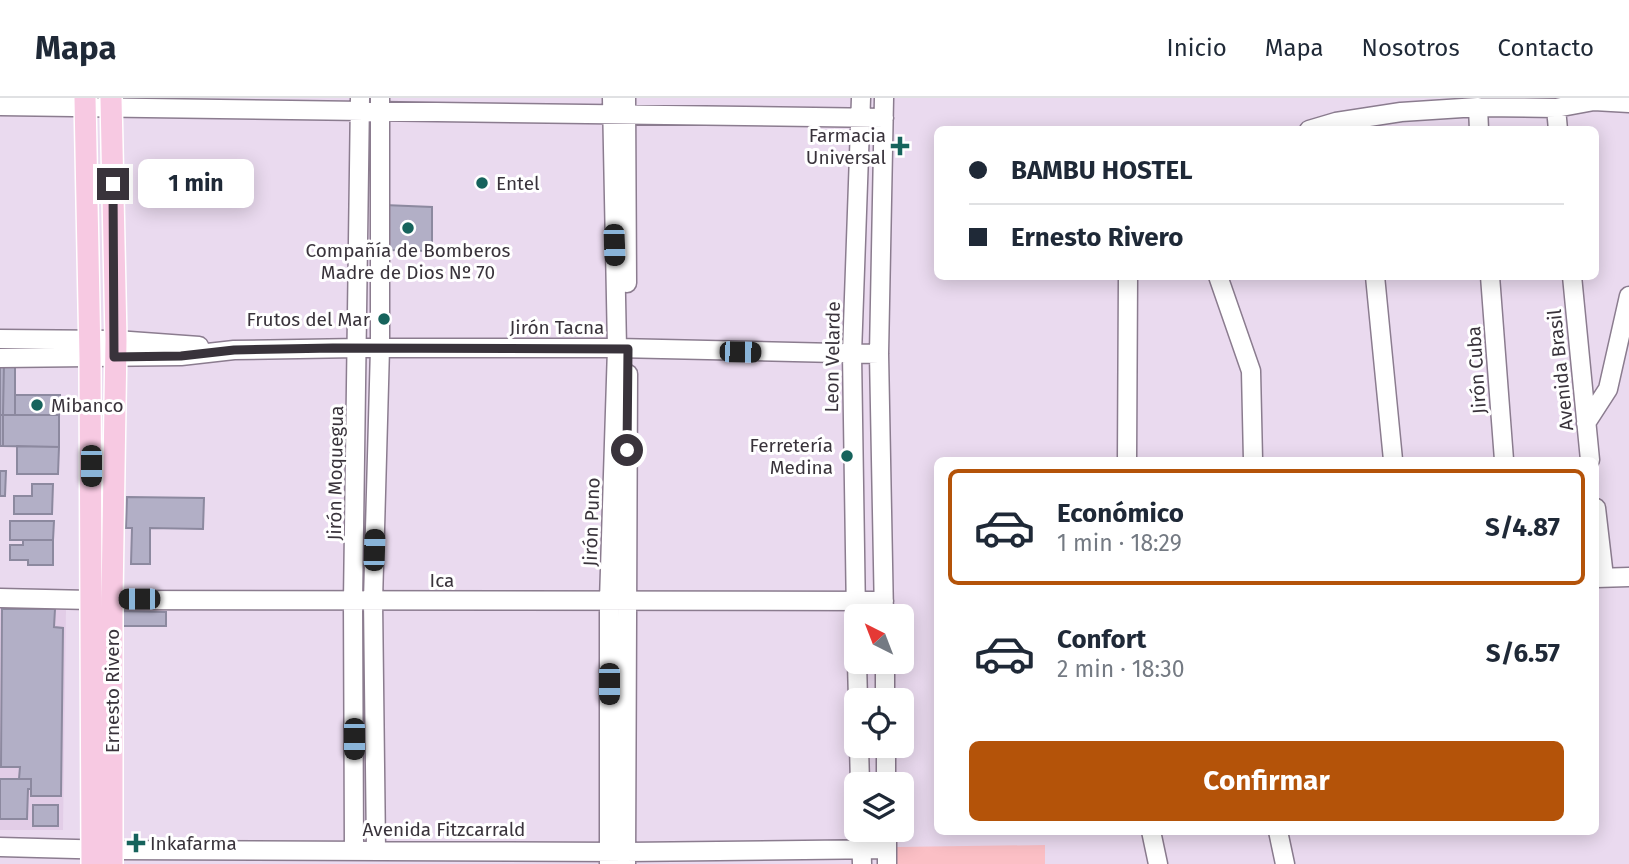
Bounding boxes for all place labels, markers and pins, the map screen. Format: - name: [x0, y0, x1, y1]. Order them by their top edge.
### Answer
- place label: Farmacia Universal: [806, 124, 886, 169]
- marker: Farmacia Universal: [892, 138, 908, 154]
- place label: Entel: [496, 172, 540, 195]
- marker: Entel: [474, 175, 490, 191]
- marker: Compañía de Bomberos Madre de Dios Nº 70: [400, 220, 416, 236]
- place label: Compañía de Bomberos Madre de Dios Nº 70: [306, 239, 511, 284]
- place label: Frutos del Mar: [247, 308, 371, 331]
- marker: Frutos del Mar: [376, 311, 392, 327]
- place label: Mibanco: [51, 394, 124, 417]
- marker: Mibanco: [29, 397, 45, 413]
- place label: Ferretería Medina: [750, 434, 833, 479]
- marker: Ferretería Medina: [839, 448, 855, 464]
- place label: Inkafarma: [150, 832, 237, 855]
- marker: Inkafarma: [128, 835, 144, 851]

